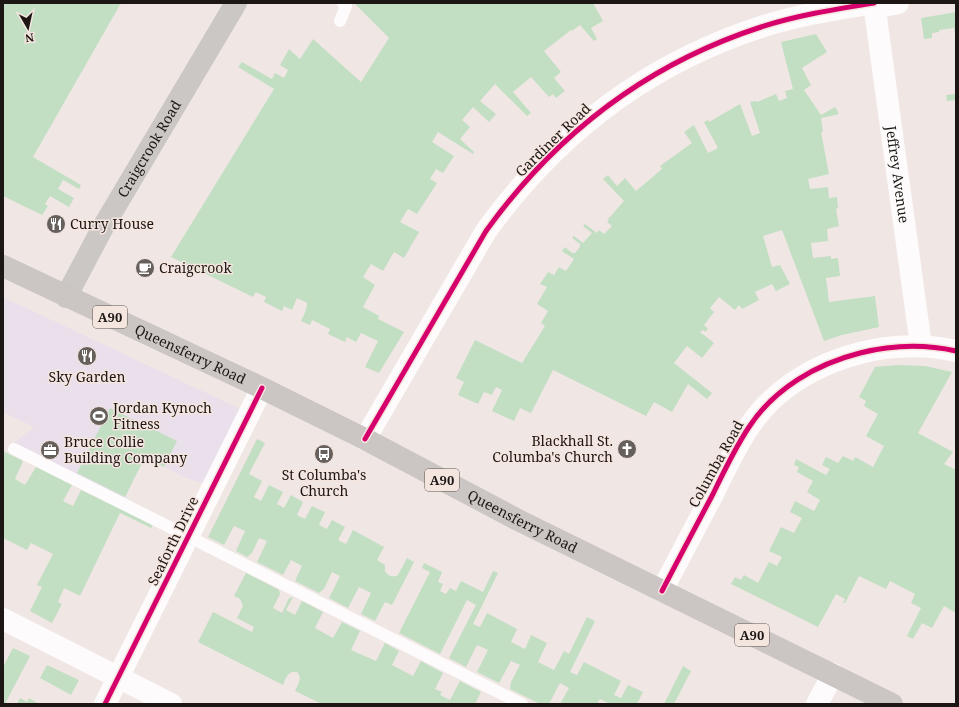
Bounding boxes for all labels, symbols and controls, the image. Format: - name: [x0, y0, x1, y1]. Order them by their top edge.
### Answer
- north arrow: [8, 8, 48, 48]
- text: N: [24, 30, 35, 47]
- street label: Craigcrook Road: [113, 96, 185, 201]
- street label: Gardiner Road: [511, 98, 595, 181]
- street label: Jeffrey Avenue: [882, 123, 914, 224]
- restaurant icon: Curry House: [45, 213, 67, 235]
- place label: Curry House: [70, 214, 154, 233]
- cafe icon: Craigcrook: [134, 257, 156, 279]
- place label: Craigcrook: [159, 258, 232, 277]
- road number: A90: [93, 306, 127, 328]
- street label: Queensferry Road: [132, 319, 250, 388]
- restaurant icon: Sky Garden: [76, 345, 98, 367]
- place label: Sky Garden: [49, 367, 125, 386]
- place label: Jordan Kynoch Fitness: [112, 398, 212, 433]
- sports icon: Jordan Kynoch Fitness: [88, 405, 110, 427]
- street label: Columba Road: [684, 416, 748, 511]
- place label: Blackhall St. Columba's Church: [492, 431, 613, 466]
- place label: Bruce Collie Building Company: [64, 432, 187, 467]
- church icon: Blackhall St. Columba's Church: [616, 438, 638, 460]
- office icon: Bruce Collie Building Company: [39, 439, 61, 461]
- bus stop icon: St Columba's Church: [313, 443, 335, 465]
- place label: St Columba's Church: [282, 465, 366, 500]
- road number: A90: [425, 469, 459, 491]
- street label: Queensferry Road: [464, 485, 581, 557]
- street label: Seaforth Drive: [143, 493, 202, 589]
- road number: A90: [735, 624, 769, 646]

